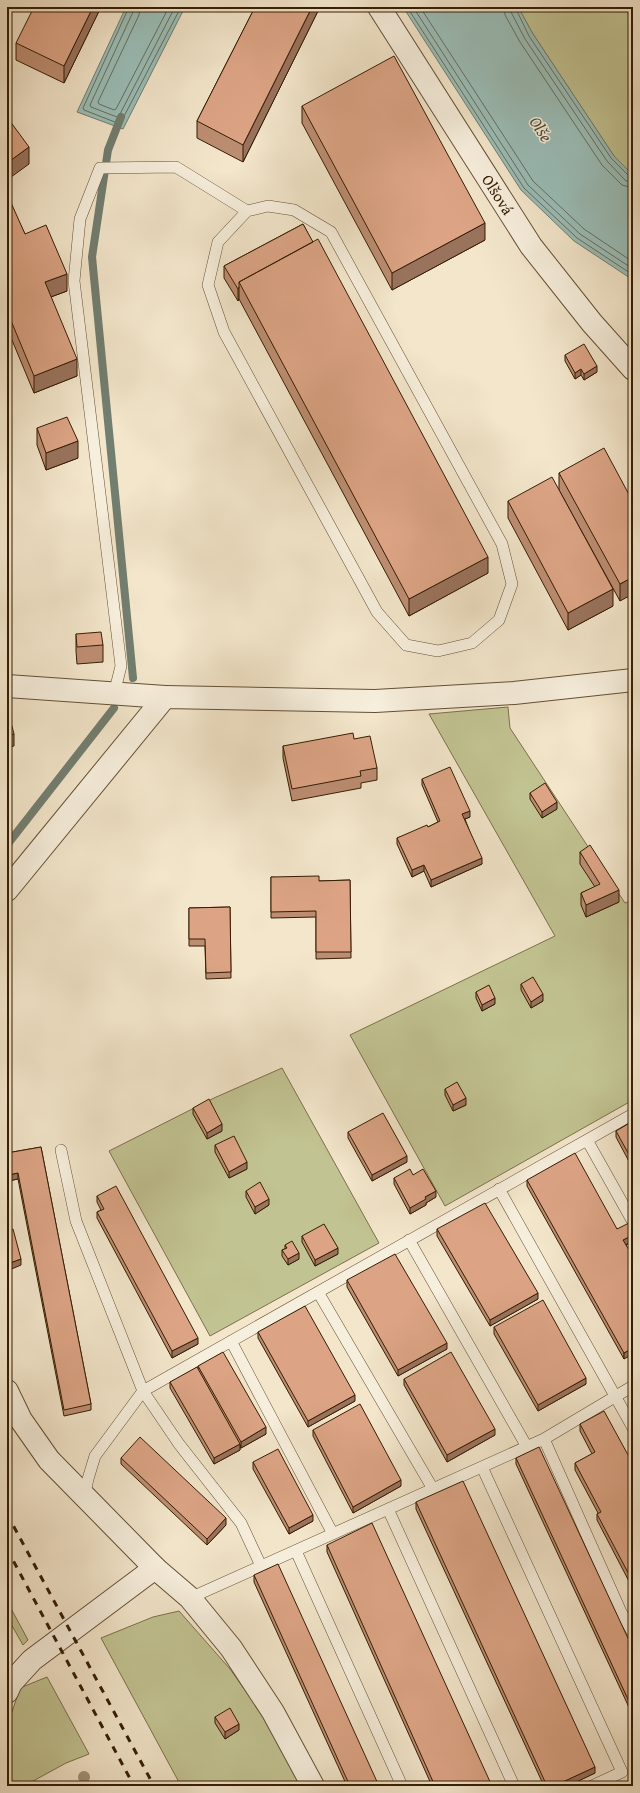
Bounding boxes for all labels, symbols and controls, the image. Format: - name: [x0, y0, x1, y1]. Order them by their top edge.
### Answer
- water label: Olše: [524, 111, 559, 147]
- street label: Olšová: [476, 169, 520, 220]

